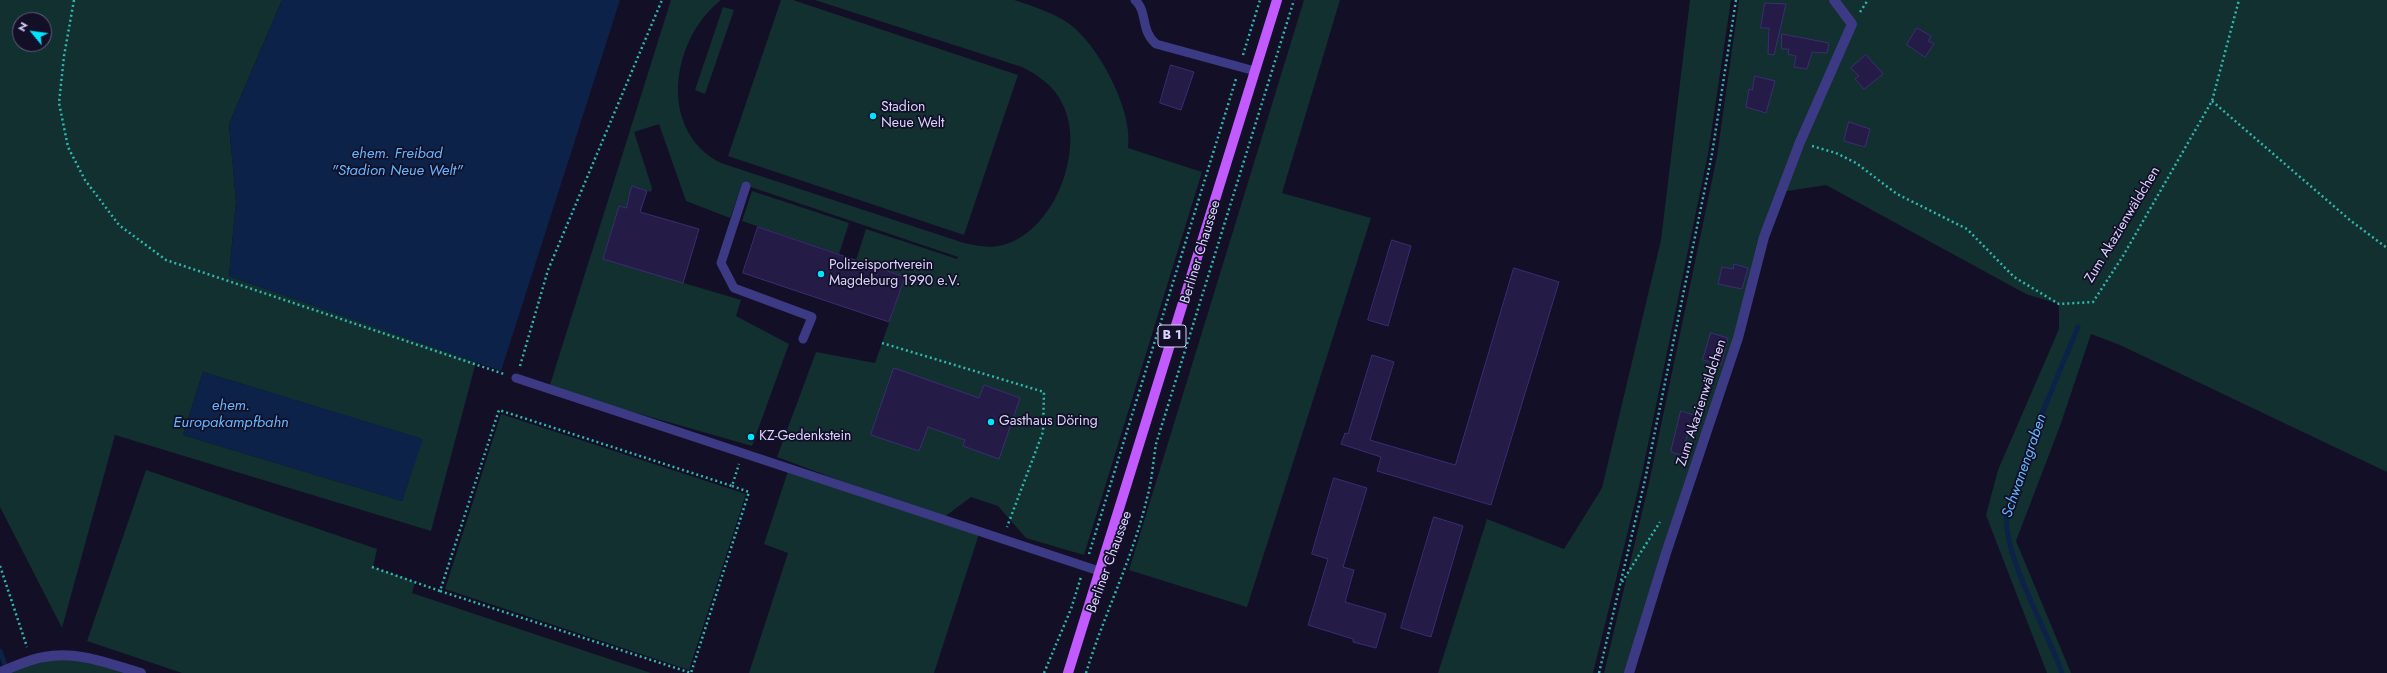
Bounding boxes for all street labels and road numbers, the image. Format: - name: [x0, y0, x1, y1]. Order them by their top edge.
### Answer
- street label: Zum Akazienwäldchen: [2082, 164, 2164, 286]
- street label: Berliner Chaussee: [1177, 198, 1225, 306]
- road number: B 1: [1158, 325, 1186, 347]
- street label: Zum Akazienwäldchen: [1674, 337, 1730, 469]
- street label: Berliner Chaussee: [1084, 509, 1136, 615]

